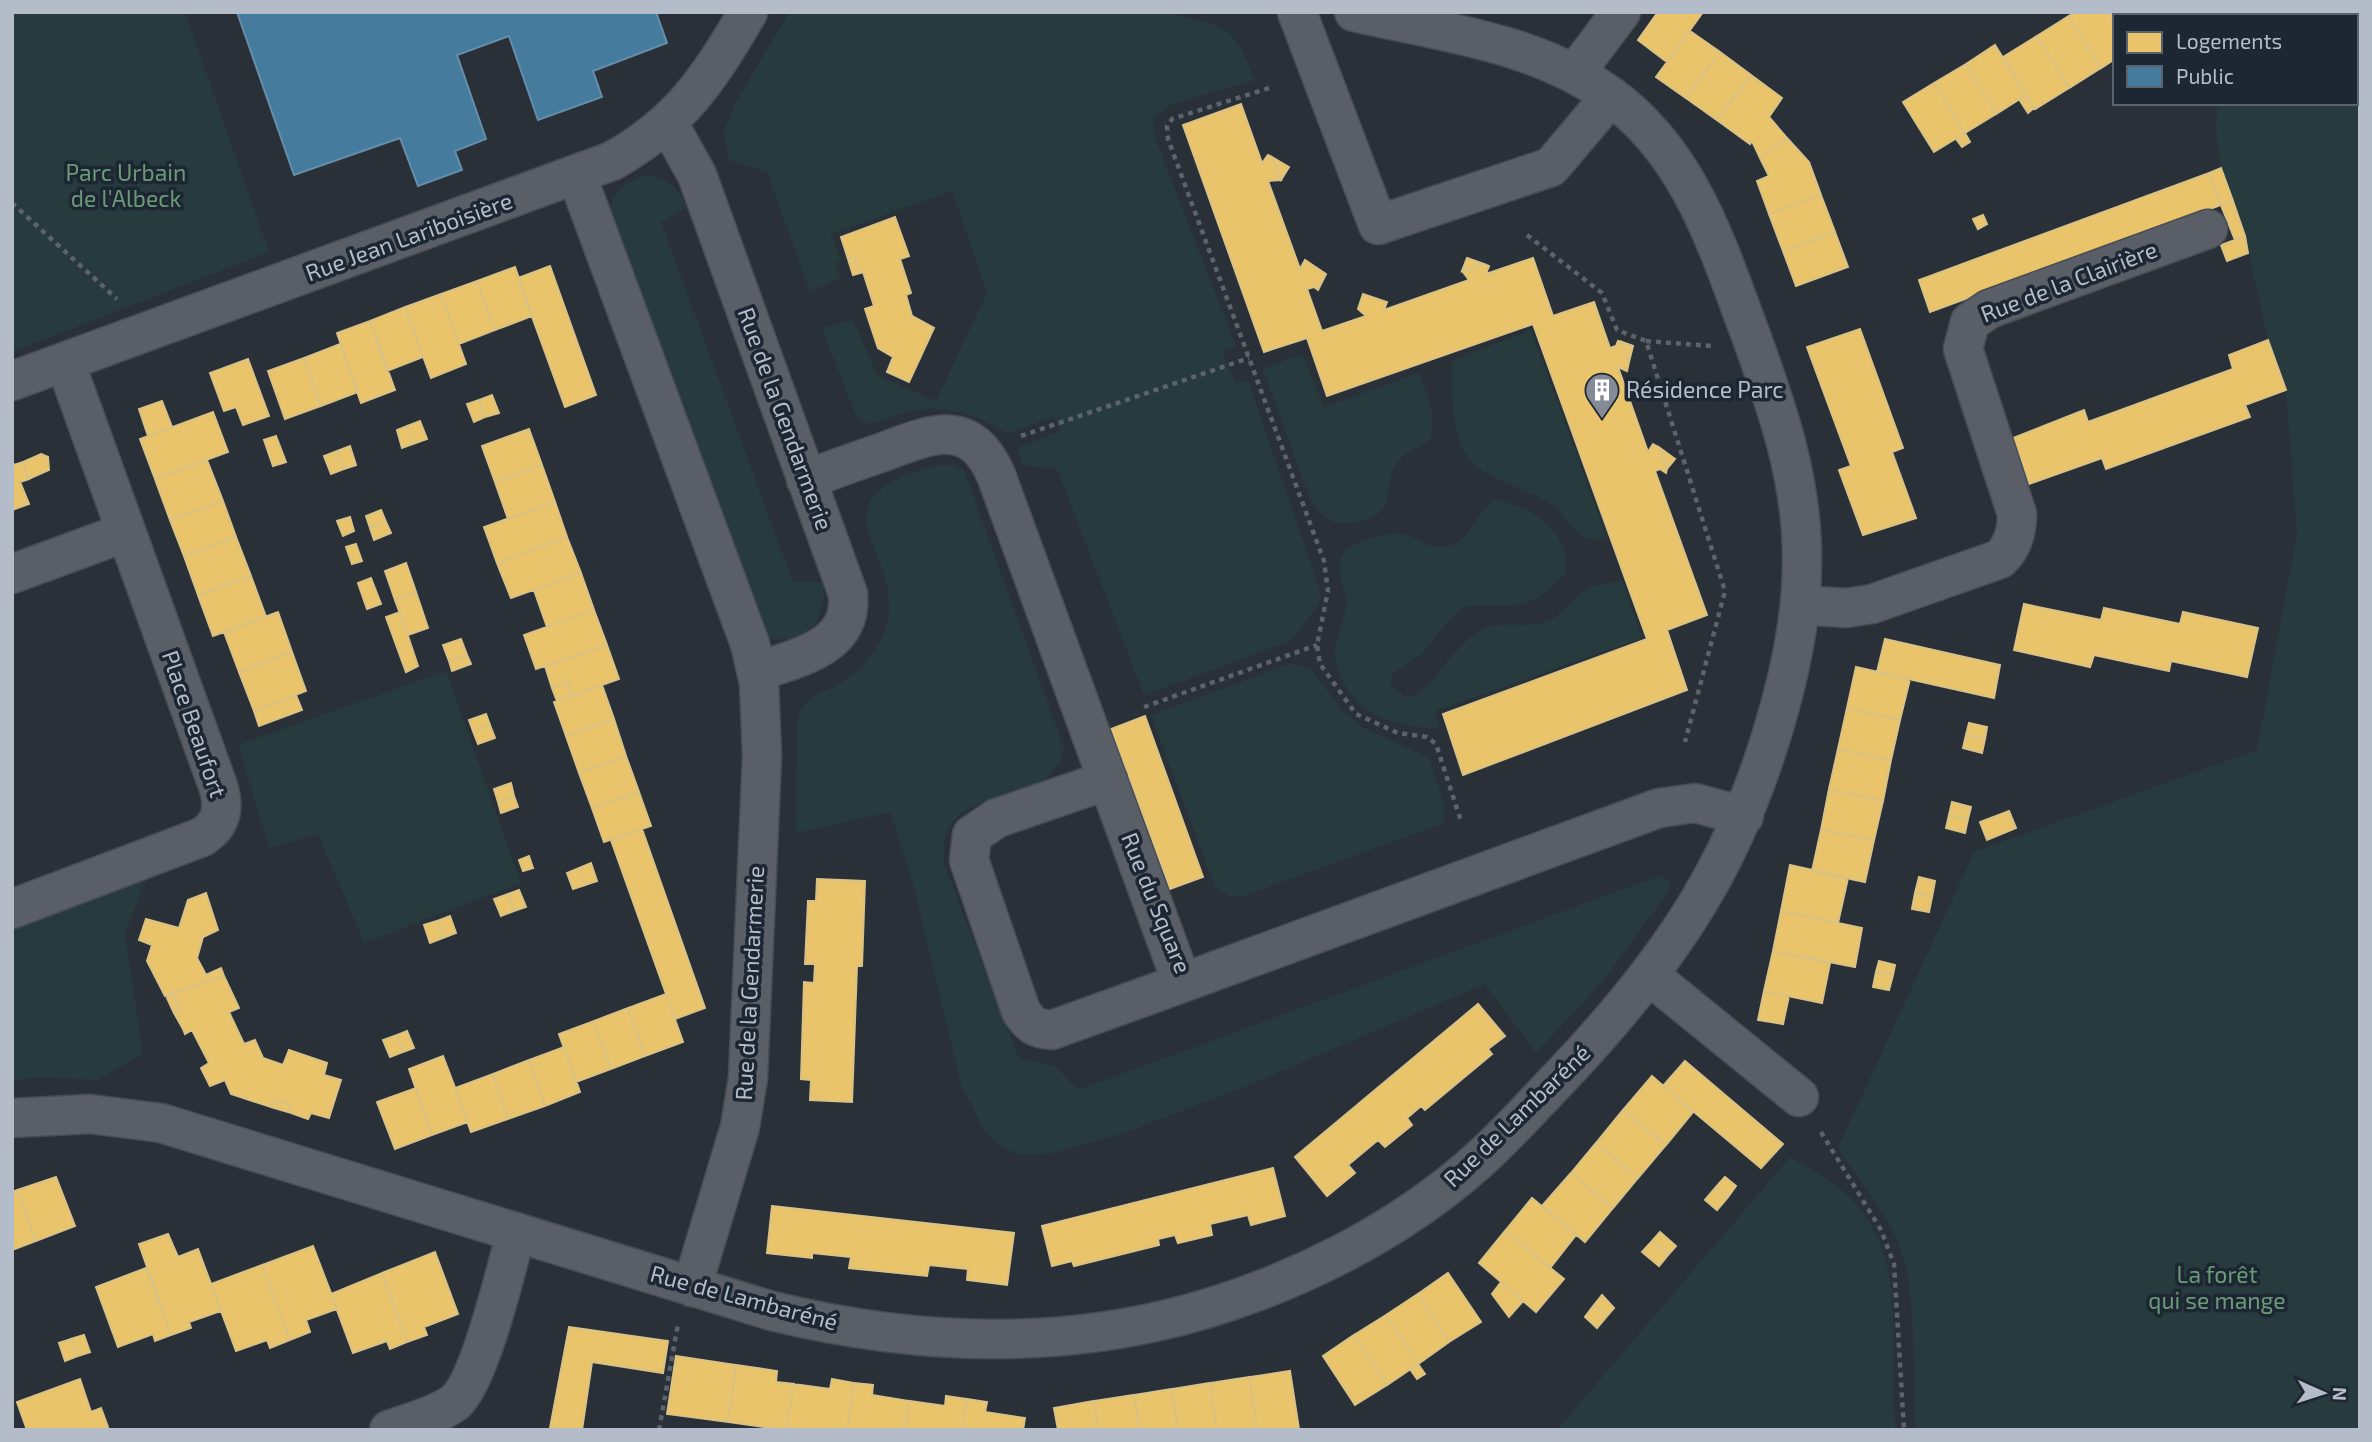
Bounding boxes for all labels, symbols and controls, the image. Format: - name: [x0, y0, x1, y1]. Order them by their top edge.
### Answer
- legend: [2113, 14, 2358, 105]
- text: Logements: [2176, 28, 2282, 53]
- text: Public: [2176, 63, 2234, 88]
- park label: Parc Urbain de l'Albeck: [66, 158, 186, 212]
- street label: Rue Jean Lariboisière: [301, 186, 516, 286]
- street label: Rue de la Clairière: [1976, 235, 2161, 328]
- street label: Rue de la Gendarmerie: [733, 303, 839, 534]
- building icon: Résidence Parc: [1583, 371, 1621, 420]
- place label: Résidence Parc: [1626, 375, 1784, 403]
- street label: Place Beaufort: [157, 647, 233, 801]
- street label: Rue du Square: [1116, 828, 1198, 977]
- street label: Rue de la Gendarmerie: [729, 865, 769, 1101]
- street label: Rue de Lambaréné: [1437, 1038, 1595, 1192]
- street label: Rue de Lambaréné: [648, 1259, 841, 1336]
- park label: La forêt qui se mange: [2148, 1260, 2286, 1314]
- north arrow: [2288, 1358, 2358, 1428]
- text: N: [2329, 1386, 2352, 1401]

